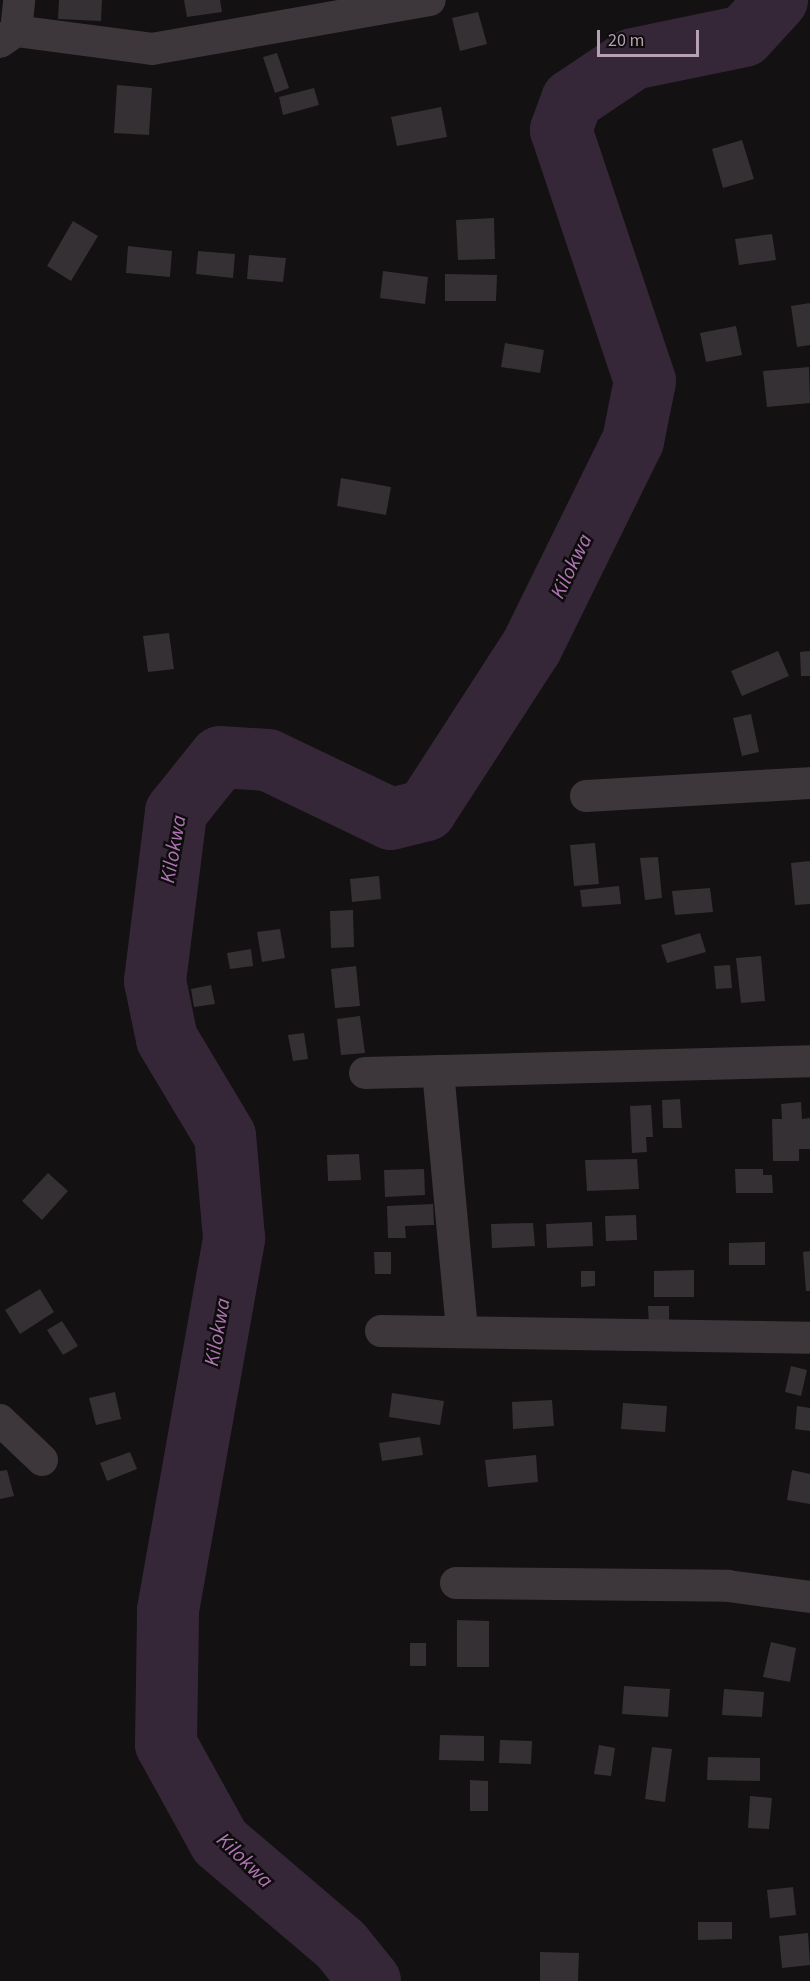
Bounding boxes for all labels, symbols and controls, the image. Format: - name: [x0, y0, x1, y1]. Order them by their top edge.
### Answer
- scale bar: [600, 18, 702, 56]
- text: 20 m: [608, 28, 644, 53]
- water label: Kilokwa: [545, 530, 597, 602]
- water label: Kilokwa: [155, 813, 191, 885]
- water label: Kilokwa: [199, 1296, 235, 1368]
- water label: Kilokwa: [212, 1827, 278, 1893]

